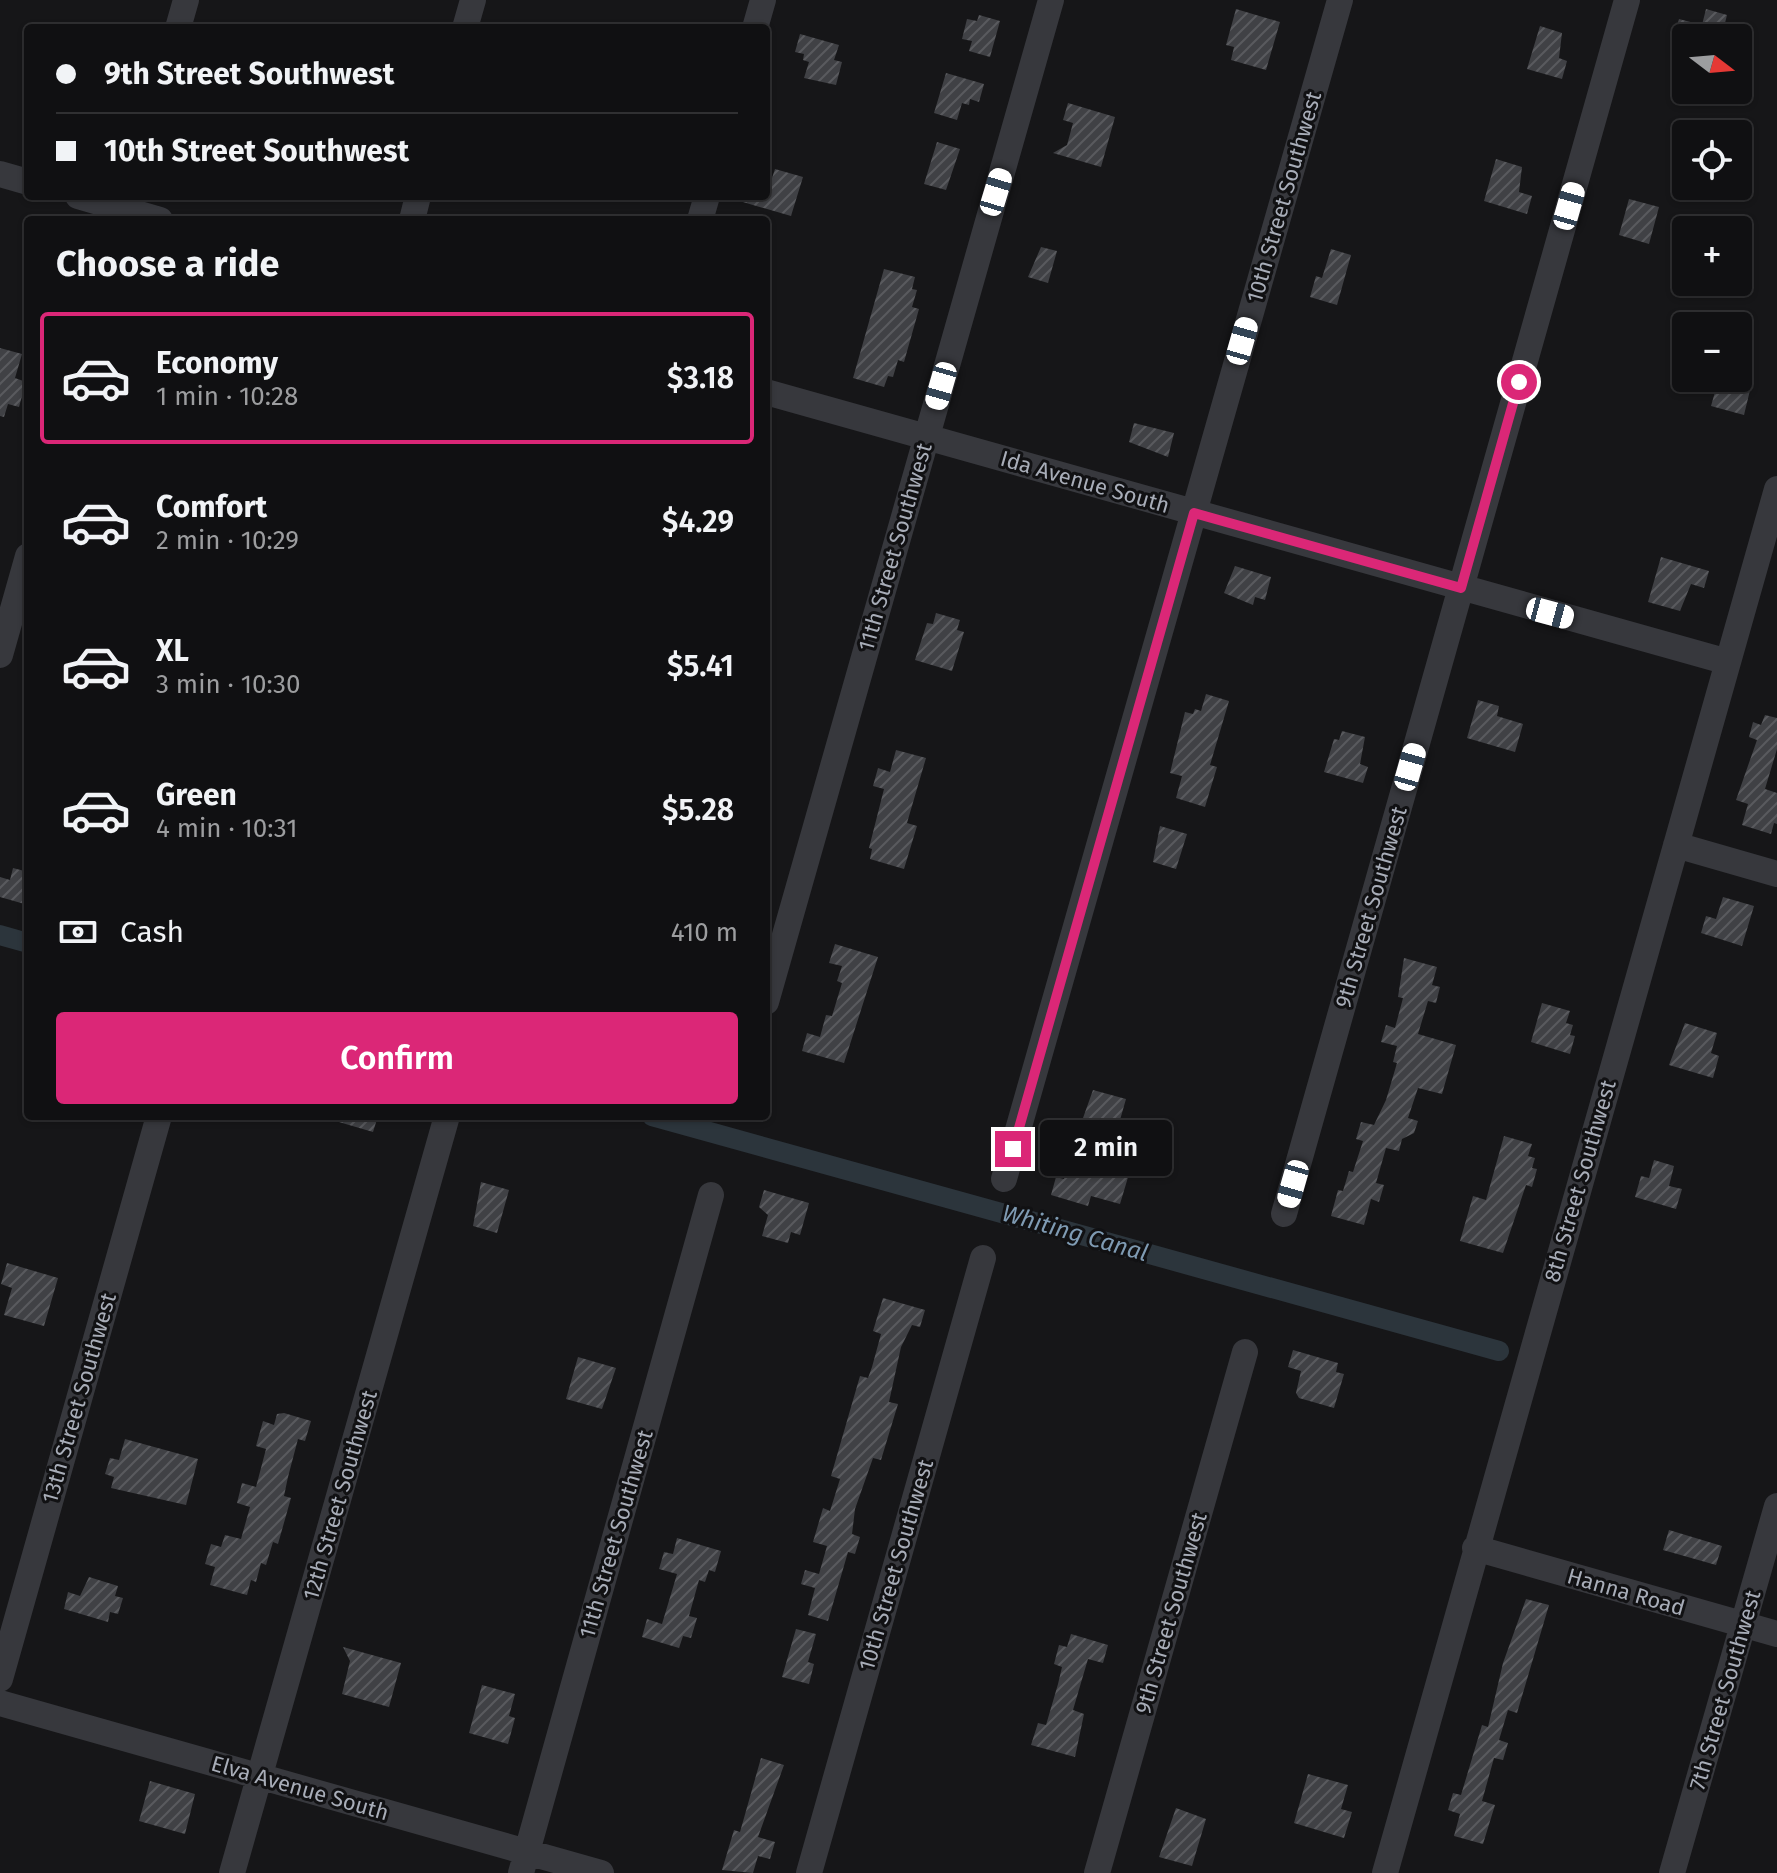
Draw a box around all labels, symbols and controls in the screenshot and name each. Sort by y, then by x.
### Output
north arrow [1672,24,1752,104]
map controls [1672,24,1752,392]
text: 9th Street Southwest [104,56,394,92]
street label: 10th Street Southwest [1241,88,1327,306]
button: locate [1672,120,1752,200]
text: 10th Street Southwest [104,133,409,169]
car [978,166,1014,218]
car [1551,180,1587,232]
button: + [1672,216,1752,296]
text: Choose a ride [56,242,279,286]
button: − [1672,312,1752,392]
car [1224,315,1260,367]
icon: car [60,342,132,414]
text: Economy [156,345,278,381]
text: $3.18 [667,360,734,396]
car [923,360,959,412]
route start [1501,364,1537,400]
text: 1 min · 10:28 [156,381,298,412]
street label: 11th Street Southwest [852,440,938,654]
street label: Ida Avenue South [997,445,1173,519]
icon: car [60,486,132,558]
text: Comfort [156,489,267,525]
text: $4.29 [662,504,734,540]
text: 2 min · 10:29 [156,525,299,556]
car [1524,595,1576,631]
icon: car [60,630,132,702]
text: XL [156,633,189,669]
text: $5.41 [667,648,734,684]
text: 3 min · 10:30 [156,669,300,700]
car [1392,741,1428,793]
icon: car [60,774,132,846]
text: Green [156,777,237,813]
text: $5.28 [662,792,734,828]
street label: 9th Street Southwest [1329,803,1413,1011]
text: 4 min · 10:31 [156,813,297,844]
icon: cash [56,910,100,954]
text: Cash [120,914,184,950]
text: 410 m [671,917,738,948]
button: Confirm [56,1012,738,1104]
street label: 8th Street Southwest [1538,1077,1622,1285]
callout: 2 min [1041,1121,1173,1177]
route end [995,1131,1031,1167]
text: 2 min [1074,1132,1138,1163]
car [1275,1158,1311,1210]
water label: Whiting Canal [999,1199,1151,1267]
street label: 13th Street Southwest [36,1290,122,1506]
street label: 12th Street Southwest [297,1387,383,1603]
street label: 11th Street Southwest [573,1427,659,1641]
street label: 10th Street Southwest [853,1456,939,1674]
street label: 9th Street Southwest [1129,1509,1213,1717]
street label: Hanna Road [1564,1562,1688,1622]
street label: 7th Street Southwest [1684,1587,1766,1793]
street label: Elva Avenue South [208,1750,392,1826]

